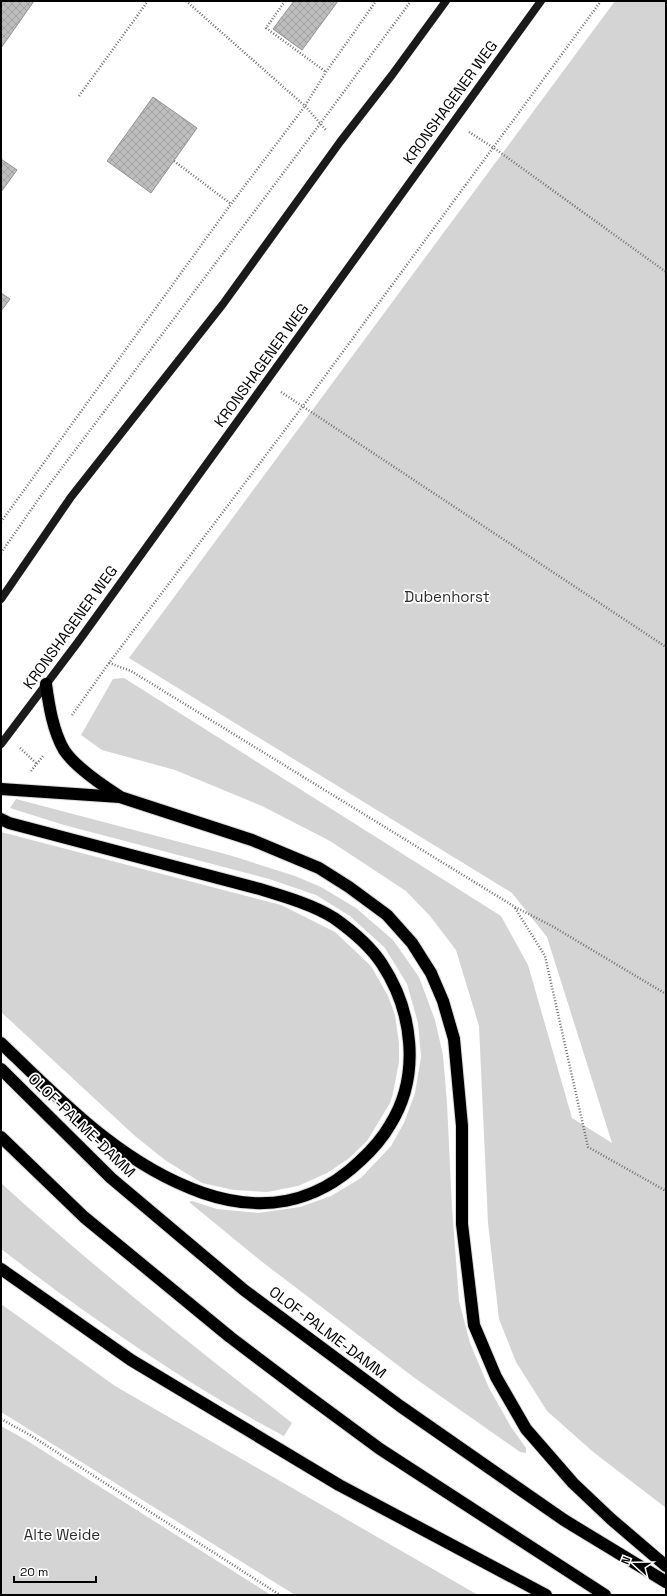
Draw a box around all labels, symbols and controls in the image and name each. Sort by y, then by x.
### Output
street label: KRONSHAGENER WEG [399,36,501,168]
street label: KRONSHAGENER WEG [210,299,312,431]
street label: KRONSHAGENER WEG [19,561,121,693]
park label: Dubenhorst [404,587,490,606]
street label: OLOF-PALME-DAMM [24,1069,140,1181]
street label: OLOF-PALME-DAMM [266,1282,390,1382]
park label: Alte Weide [24,1525,100,1544]
north arrow [615,1544,655,1584]
text: N [618,1554,634,1566]
scale bar [14,1558,96,1584]
text: 20 m [20,1564,48,1580]

